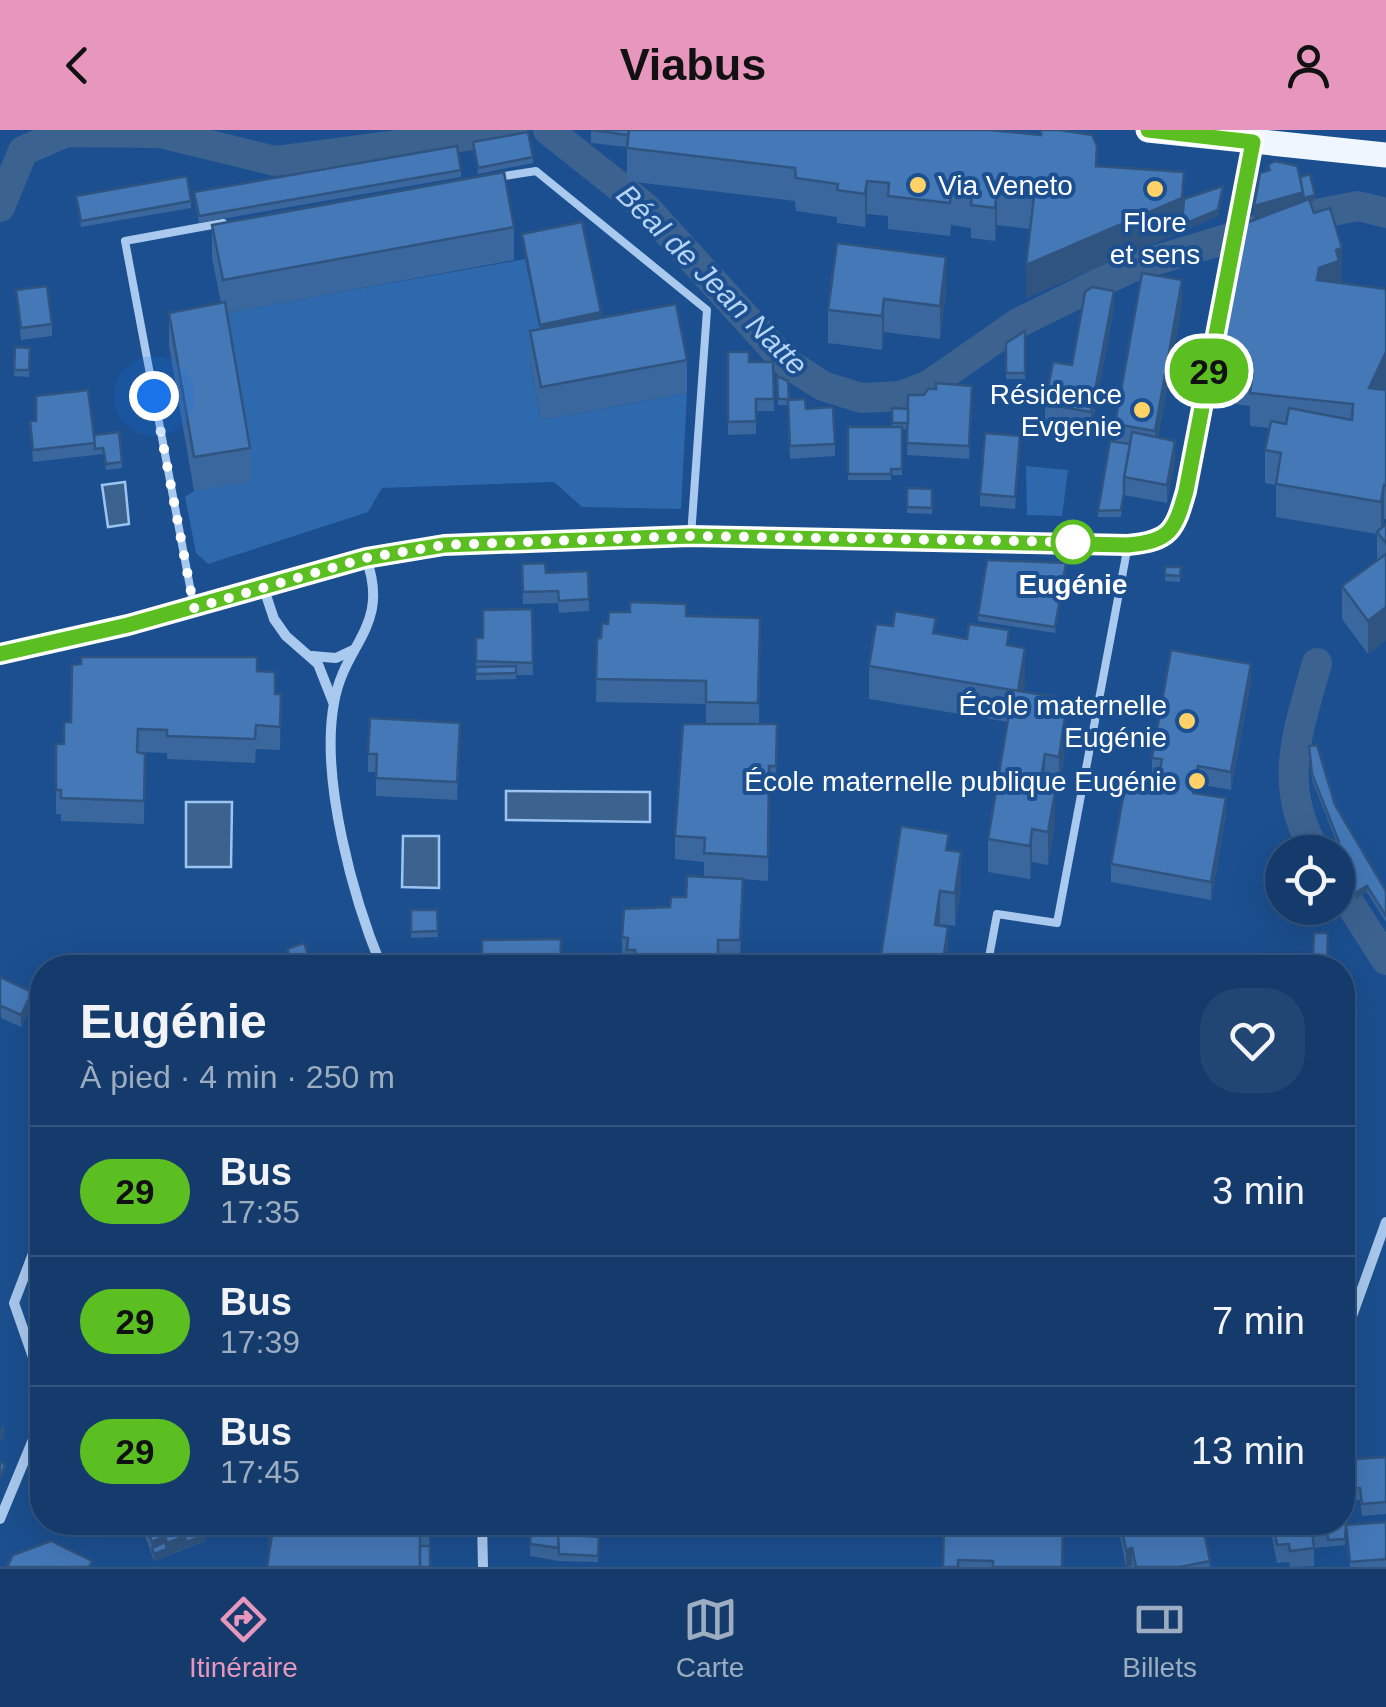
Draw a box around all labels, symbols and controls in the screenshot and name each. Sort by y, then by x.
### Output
icon: back [50,38,105,93]
icon: person [1281,38,1336,93]
text: Viabus [620,39,766,90]
place label: Via Veneto [938,170,1073,201]
marker: Via Veneto [907,174,929,196]
water label: Béal de Jean Natte [610,178,814,382]
marker: Flore et sens [1144,178,1166,200]
place label: Flore et sens [1110,207,1200,270]
line badge: 29 [1164,338,1254,404]
text: 29 [1190,352,1228,391]
your location [129,371,179,421]
place label: Résidence Evgenie [990,379,1122,442]
marker: Résidence Evgenie [1131,399,1153,421]
marker: Eugénie [1052,521,1094,563]
place label: Eugénie [1019,569,1127,600]
place label: École maternelle Eugénie [958,690,1167,753]
marker: École maternelle Eugénie [1176,710,1198,732]
place label: École maternelle publique Eugénie [744,766,1177,797]
marker: École maternelle publique Eugénie [1186,770,1208,792]
map controls [1265,835,1355,925]
button: locate [1265,835,1355,925]
button: heart [1200,988,1305,1093]
text: Eugénie [80,995,267,1048]
text: À pied · 4 min · 250 m [80,1059,395,1095]
text: Bus [220,1151,292,1193]
text: 3 min [1212,1170,1305,1212]
text: 29 [116,1172,154,1211]
text: 17:35 [220,1194,300,1230]
text: Bus [220,1281,292,1323]
text: 7 min [1212,1300,1305,1342]
text: 29 [116,1302,154,1341]
text: 17:39 [220,1324,300,1360]
text: Bus [220,1411,292,1453]
text: 13 min [1191,1430,1305,1472]
text: 29 [116,1432,154,1471]
text: 17:45 [220,1454,300,1490]
tab: Itinéraire [189,1592,298,1684]
tab: Carte [676,1592,744,1684]
tab: Billets [1122,1592,1197,1684]

